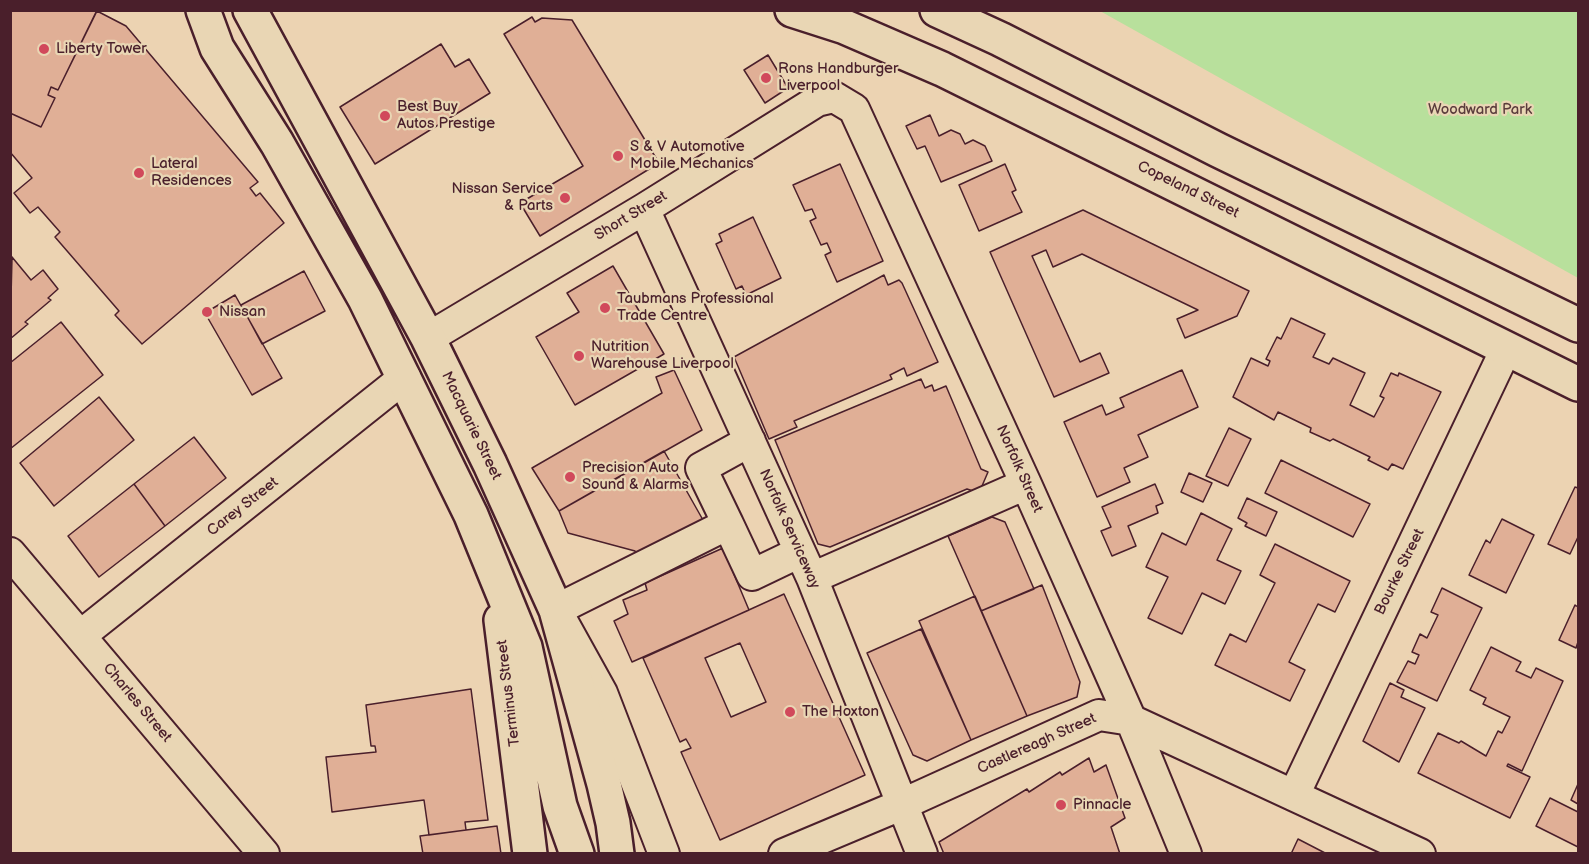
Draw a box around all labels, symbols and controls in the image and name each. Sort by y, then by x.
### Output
place label: Liberty Tower [56,40,147,58]
marker: Liberty Tower [37,42,51,56]
place label: Rons Handburger Liverpool [778,60,898,95]
marker: Rons Handburger Liverpool [759,71,773,85]
place label: Best Buy Autos Prestige [397,98,495,133]
park label: Woodward Park [1428,101,1532,119]
marker: Best Buy Autos Prestige [378,109,392,123]
place label: S & V Automotive Mobile Mechanics [630,138,754,173]
marker: S & V Automotive Mobile Mechanics [611,149,625,163]
place label: Lateral Residences [151,155,232,190]
street label: Copeland Street [1134,158,1242,222]
marker: Lateral Residences [132,166,146,180]
place label: Nissan Service & Parts [451,180,553,215]
street label: Short Street [592,187,670,245]
marker: Nissan Service & Parts [558,191,572,205]
place label: Taubmans Professional Trade Centre [617,290,774,325]
marker: Taubmans Professional Trade Centre [598,301,612,315]
place label: Nissan [219,303,266,321]
marker: Nissan [200,305,214,319]
place label: Nutrition Warehouse Liverpool [591,338,734,373]
marker: Nutrition Warehouse Liverpool [572,349,586,363]
street label: Macquarie Street [437,369,505,483]
street label: Norfolk Street [992,423,1046,515]
place label: Precision Auto Sound & Alarms [582,459,689,494]
street label: Norfolk Serviceway [755,467,823,591]
marker: Precision Auto Sound & Alarms [563,470,577,484]
street label: Carey Street [204,474,282,540]
street label: Bourke Street [1371,526,1429,618]
street label: Terminus Street [494,639,524,747]
street label: Charles Street [99,660,175,746]
place label: The Hoxton [802,703,879,721]
marker: The Hoxton [783,705,797,719]
street label: Castlereagh Street [975,710,1099,778]
place label: Pinnacle [1073,796,1131,814]
marker: Pinnacle [1054,798,1068,812]

